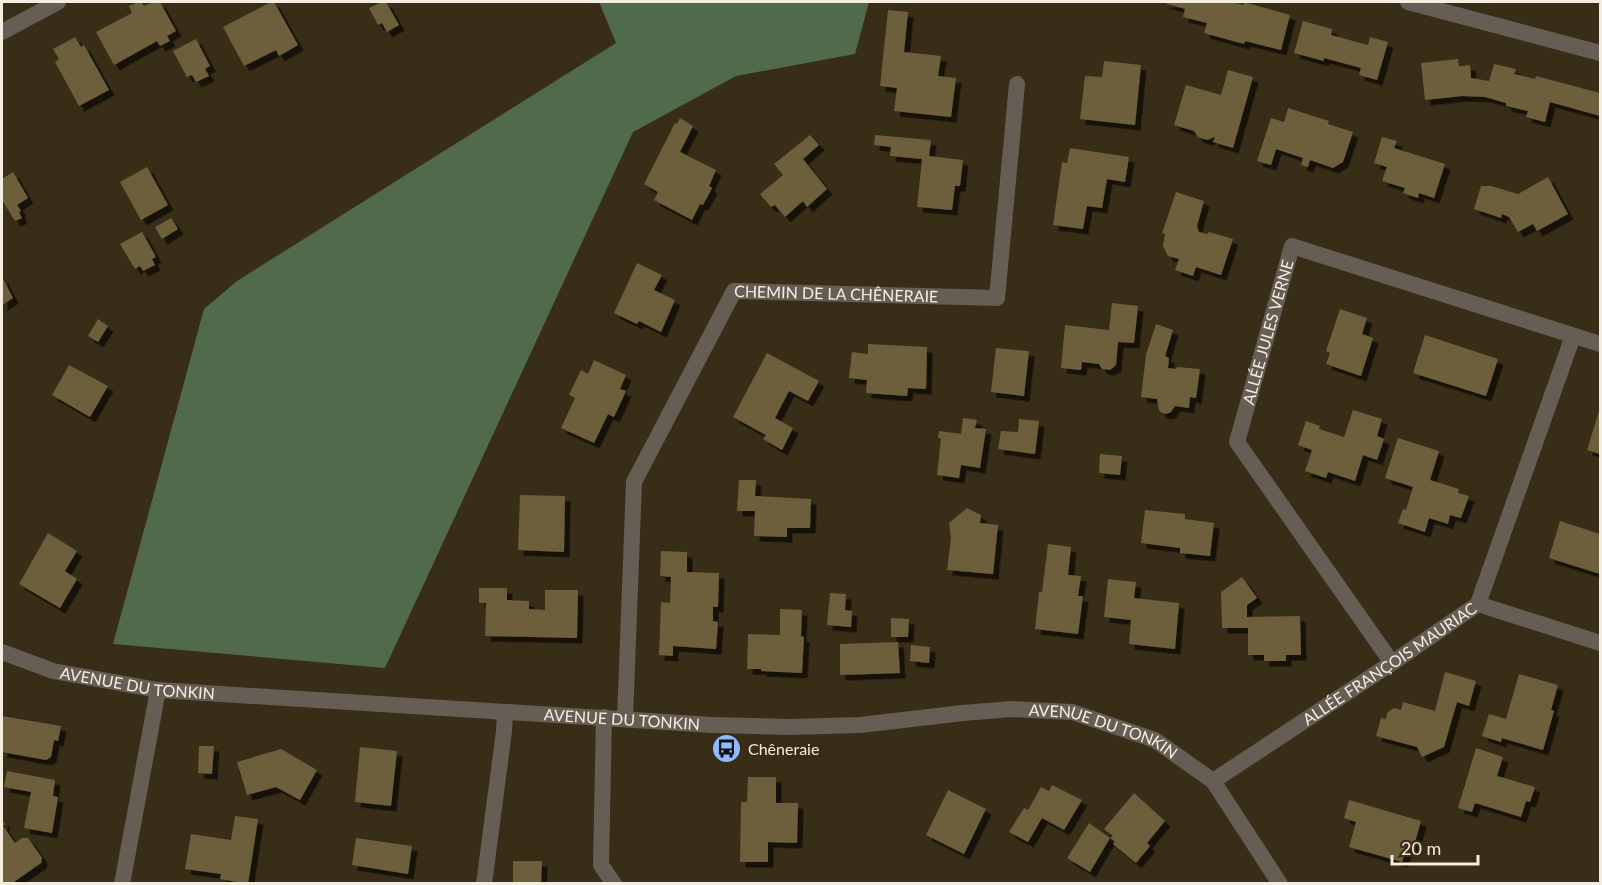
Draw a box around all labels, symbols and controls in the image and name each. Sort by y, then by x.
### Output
street label: ALLÉE JULES VERNE [1238,258,1297,406]
street label: CHEMIN DE LA CHÊNERAIE [734,281,939,305]
street label: ALLÉE FRANÇOIS MAURIAC [1299,598,1480,728]
street label: AVENUE DU TONKIN [59,662,216,703]
street label: AVENUE DU TONKIN [1028,700,1181,762]
street label: AVENUE DU TONKIN [543,704,701,733]
bus stop icon: Chêneraie [711,733,743,765]
place label: Chêneraie [748,739,819,758]
scale bar [1392,828,1478,866]
text: 20 m [1401,837,1441,859]

